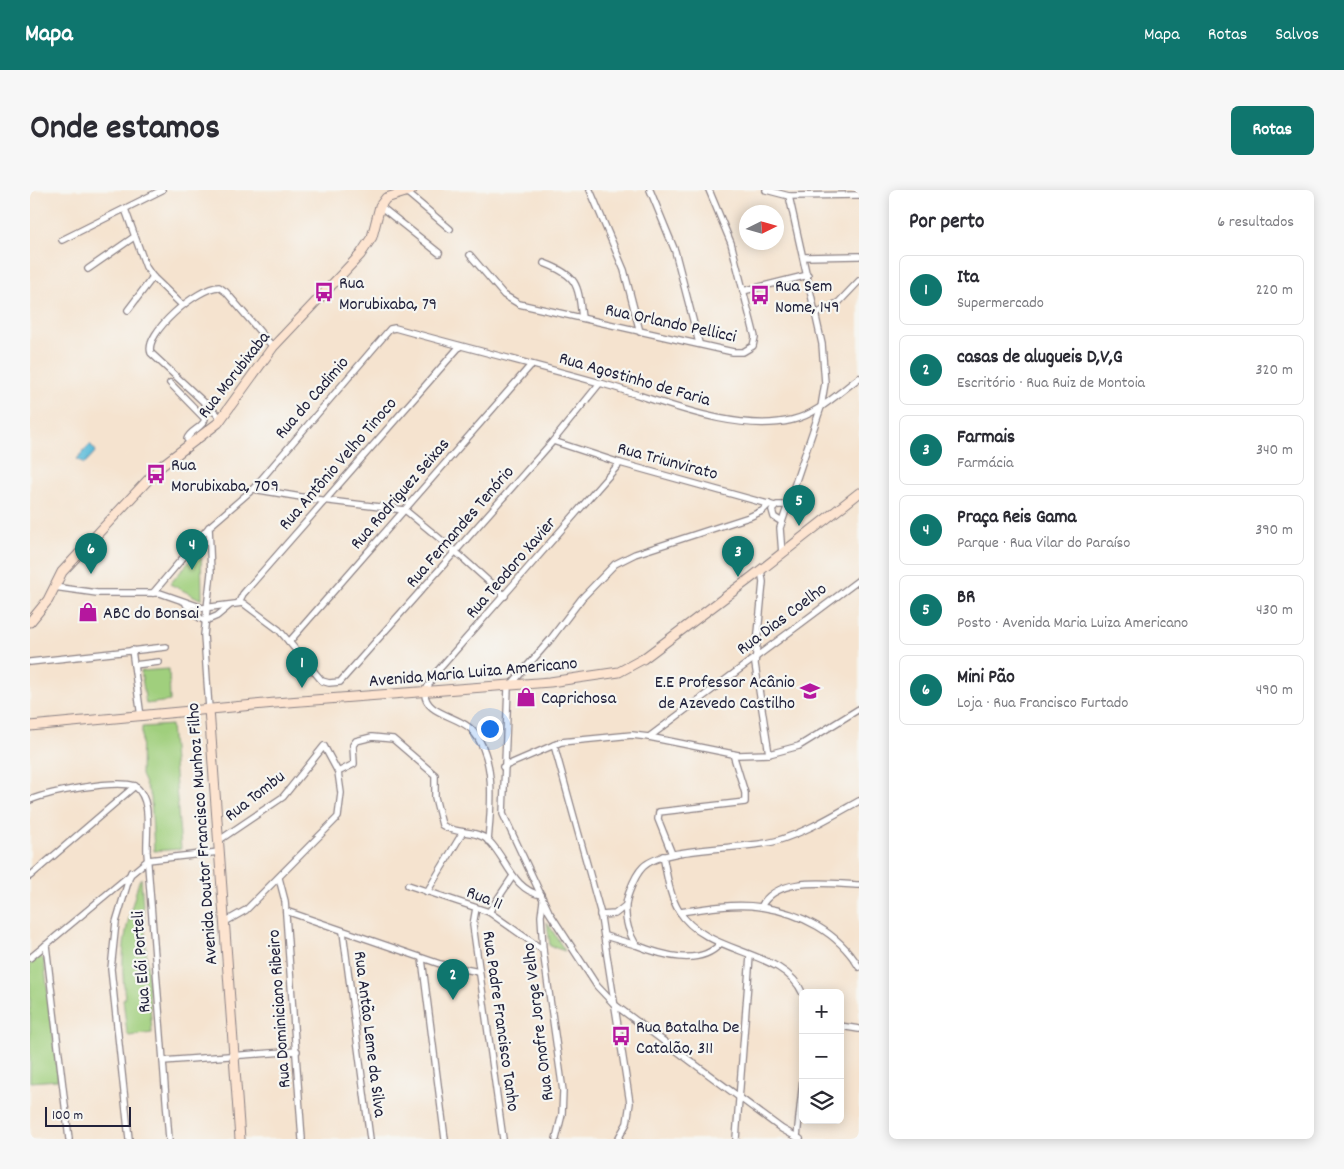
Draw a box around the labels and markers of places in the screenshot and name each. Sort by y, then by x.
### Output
place label: Rua Morubixaba, 79 [339,272,437,318]
place label: Rua Sem Nome, 149 [775,275,839,321]
bus stop icon: Rua Morubixaba, 79 [313,281,335,303]
bus stop icon: Rua Sem Nome, 149 [749,284,771,306]
place label: Rua Morubixaba, 709 [171,454,279,500]
bus stop icon: Rua Morubixaba, 709 [145,463,167,485]
pin: 5 [783,485,815,526]
pin: 4 [176,529,208,570]
pin: 6 [75,533,107,574]
pin: 3 [722,536,754,577]
shop icon: ABC do Bonsai [77,601,99,623]
place label: ABC do Bonsai [103,602,199,627]
pin: 1 [286,647,318,688]
place label: E.E Professor Acânio de Azevedo Castilho [655,671,795,717]
school or university icon: E.E Professor Acânio de Azevedo Castilho [799,680,821,702]
shop icon: Caprichosa [515,686,537,708]
place label: Caprichosa [541,687,617,712]
pin: 2 [437,959,469,1000]
place label: Rua Batalha De Catalão, 311 [636,1016,740,1062]
bus stop icon: Rua Batalha De Catalão, 311 [610,1025,632,1047]

